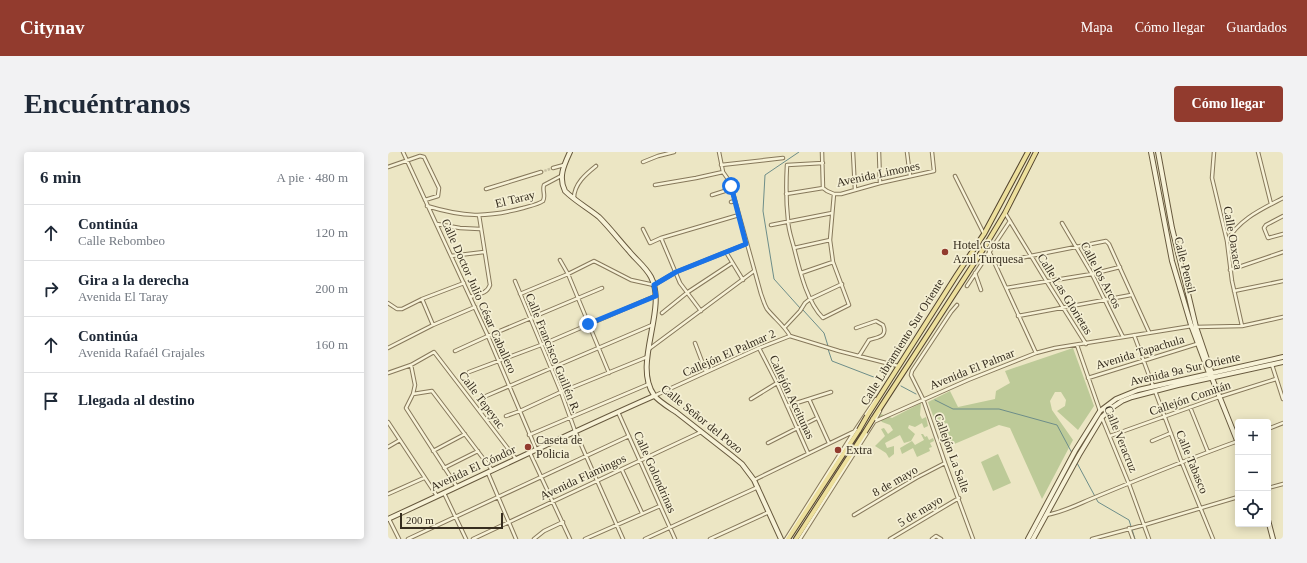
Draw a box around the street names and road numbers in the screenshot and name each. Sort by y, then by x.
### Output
street label: Avenida Limones [835,158,921,190]
street label: El Taray [494,187,536,211]
street label: Calle Oaxaca [1221,205,1246,272]
street label: Calle Doctor Julio César Caballero [438,216,520,376]
street label: Calle Pensil [1171,235,1199,295]
street label: Calle los Arcos [1078,239,1125,311]
street label: Calle Las Glorietas [1035,251,1096,337]
street label: Calle Libramiento Sur Oriente [857,276,947,408]
street label: Calle Francisco Guillén R. [523,291,583,415]
street label: Callejón El Palmar 2 [680,326,778,380]
street label: Avenida Tapachula [1094,332,1187,372]
street label: Avenida El Palmar [927,346,1017,392]
street label: Avenida 9a Sur Oriente [1128,349,1242,389]
street label: Callejón Aceitunas [766,353,818,441]
street label: Calle Tepeyac [456,369,508,431]
street label: Callejón Comitán [1148,378,1232,418]
street label: Calle Señor del Pozo [658,382,746,456]
street label: Calle Veracruz [1101,404,1141,474]
street label: Callejón La Salle [931,411,973,495]
street label: Calle Tabasco [1173,428,1211,496]
street label: Calle Golondrinas [631,429,679,515]
street label: Avenida El Cóndor [428,442,518,494]
street label: Avenida Flamingos [538,451,629,503]
street label: 8 de mayo [870,462,920,500]
street label: 5 de mayo [895,492,945,530]

